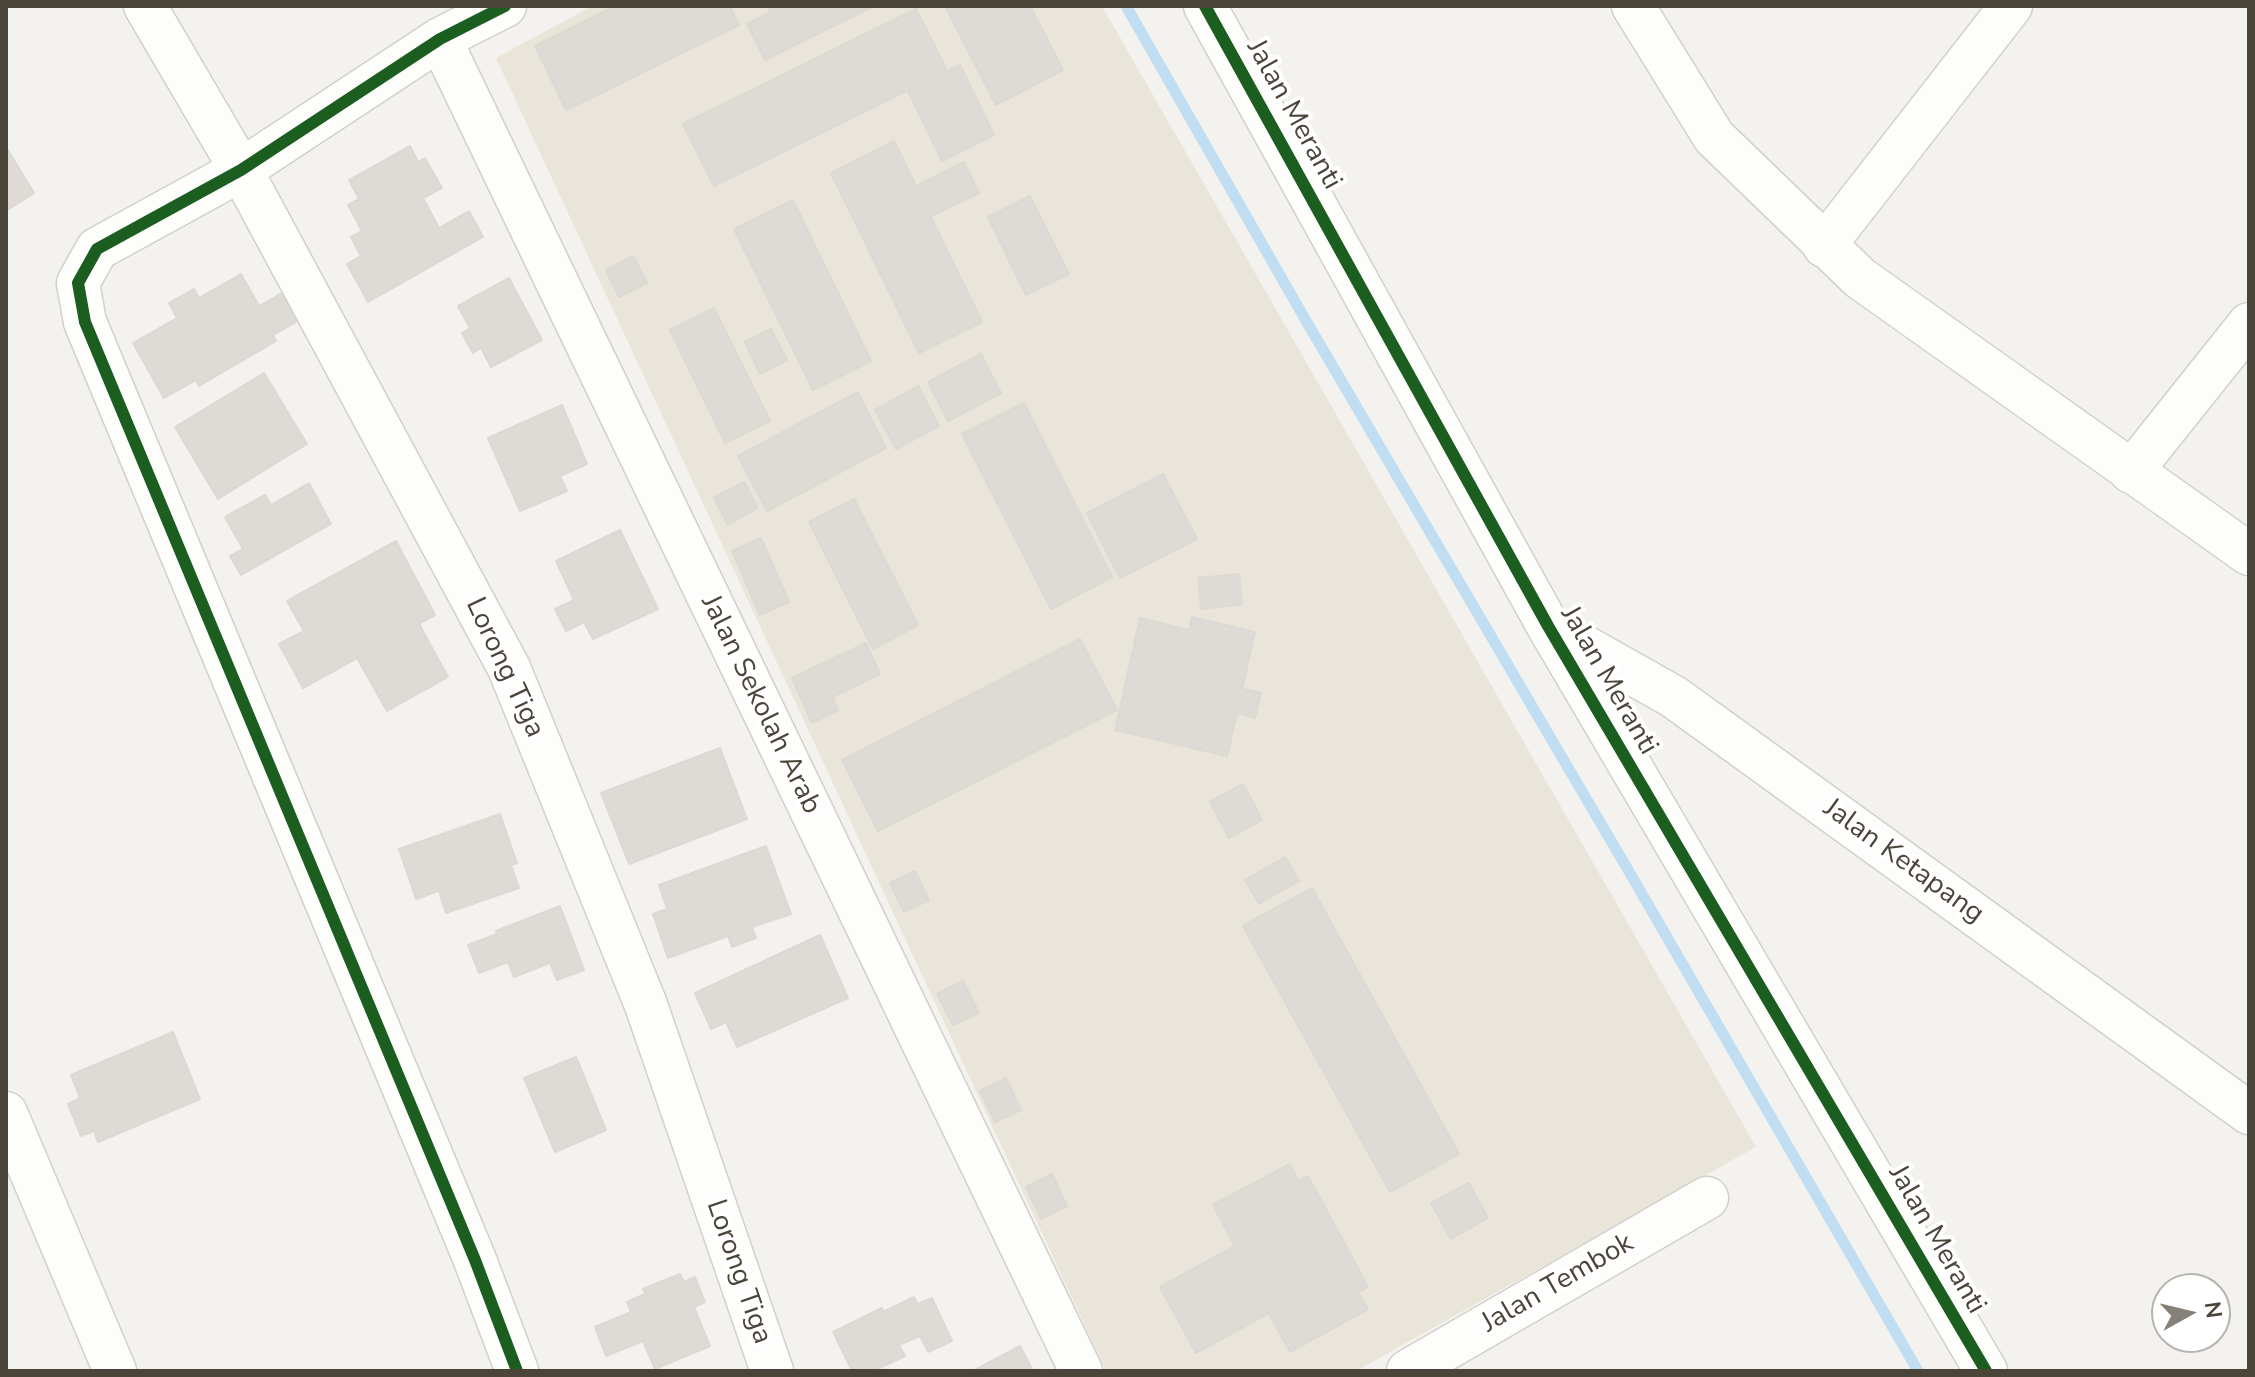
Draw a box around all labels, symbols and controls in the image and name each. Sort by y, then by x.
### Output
street label: Jalan Meranti [1238,34,1348,196]
street label: Jalan Sekolah Arab [692,590,828,820]
street label: Lorong Tiga [457,593,551,743]
street label: Jalan Meranti [1552,601,1664,761]
street label: Jalan Ketapang [1816,792,1990,932]
street label: Jalan Meranti [1880,1160,1992,1320]
street label: Lorong Tiga [698,1196,778,1348]
street label: Jalan Tembok [1476,1227,1640,1341]
north arrow [2151,1273,2231,1353]
text: N [2197,1300,2229,1320]

